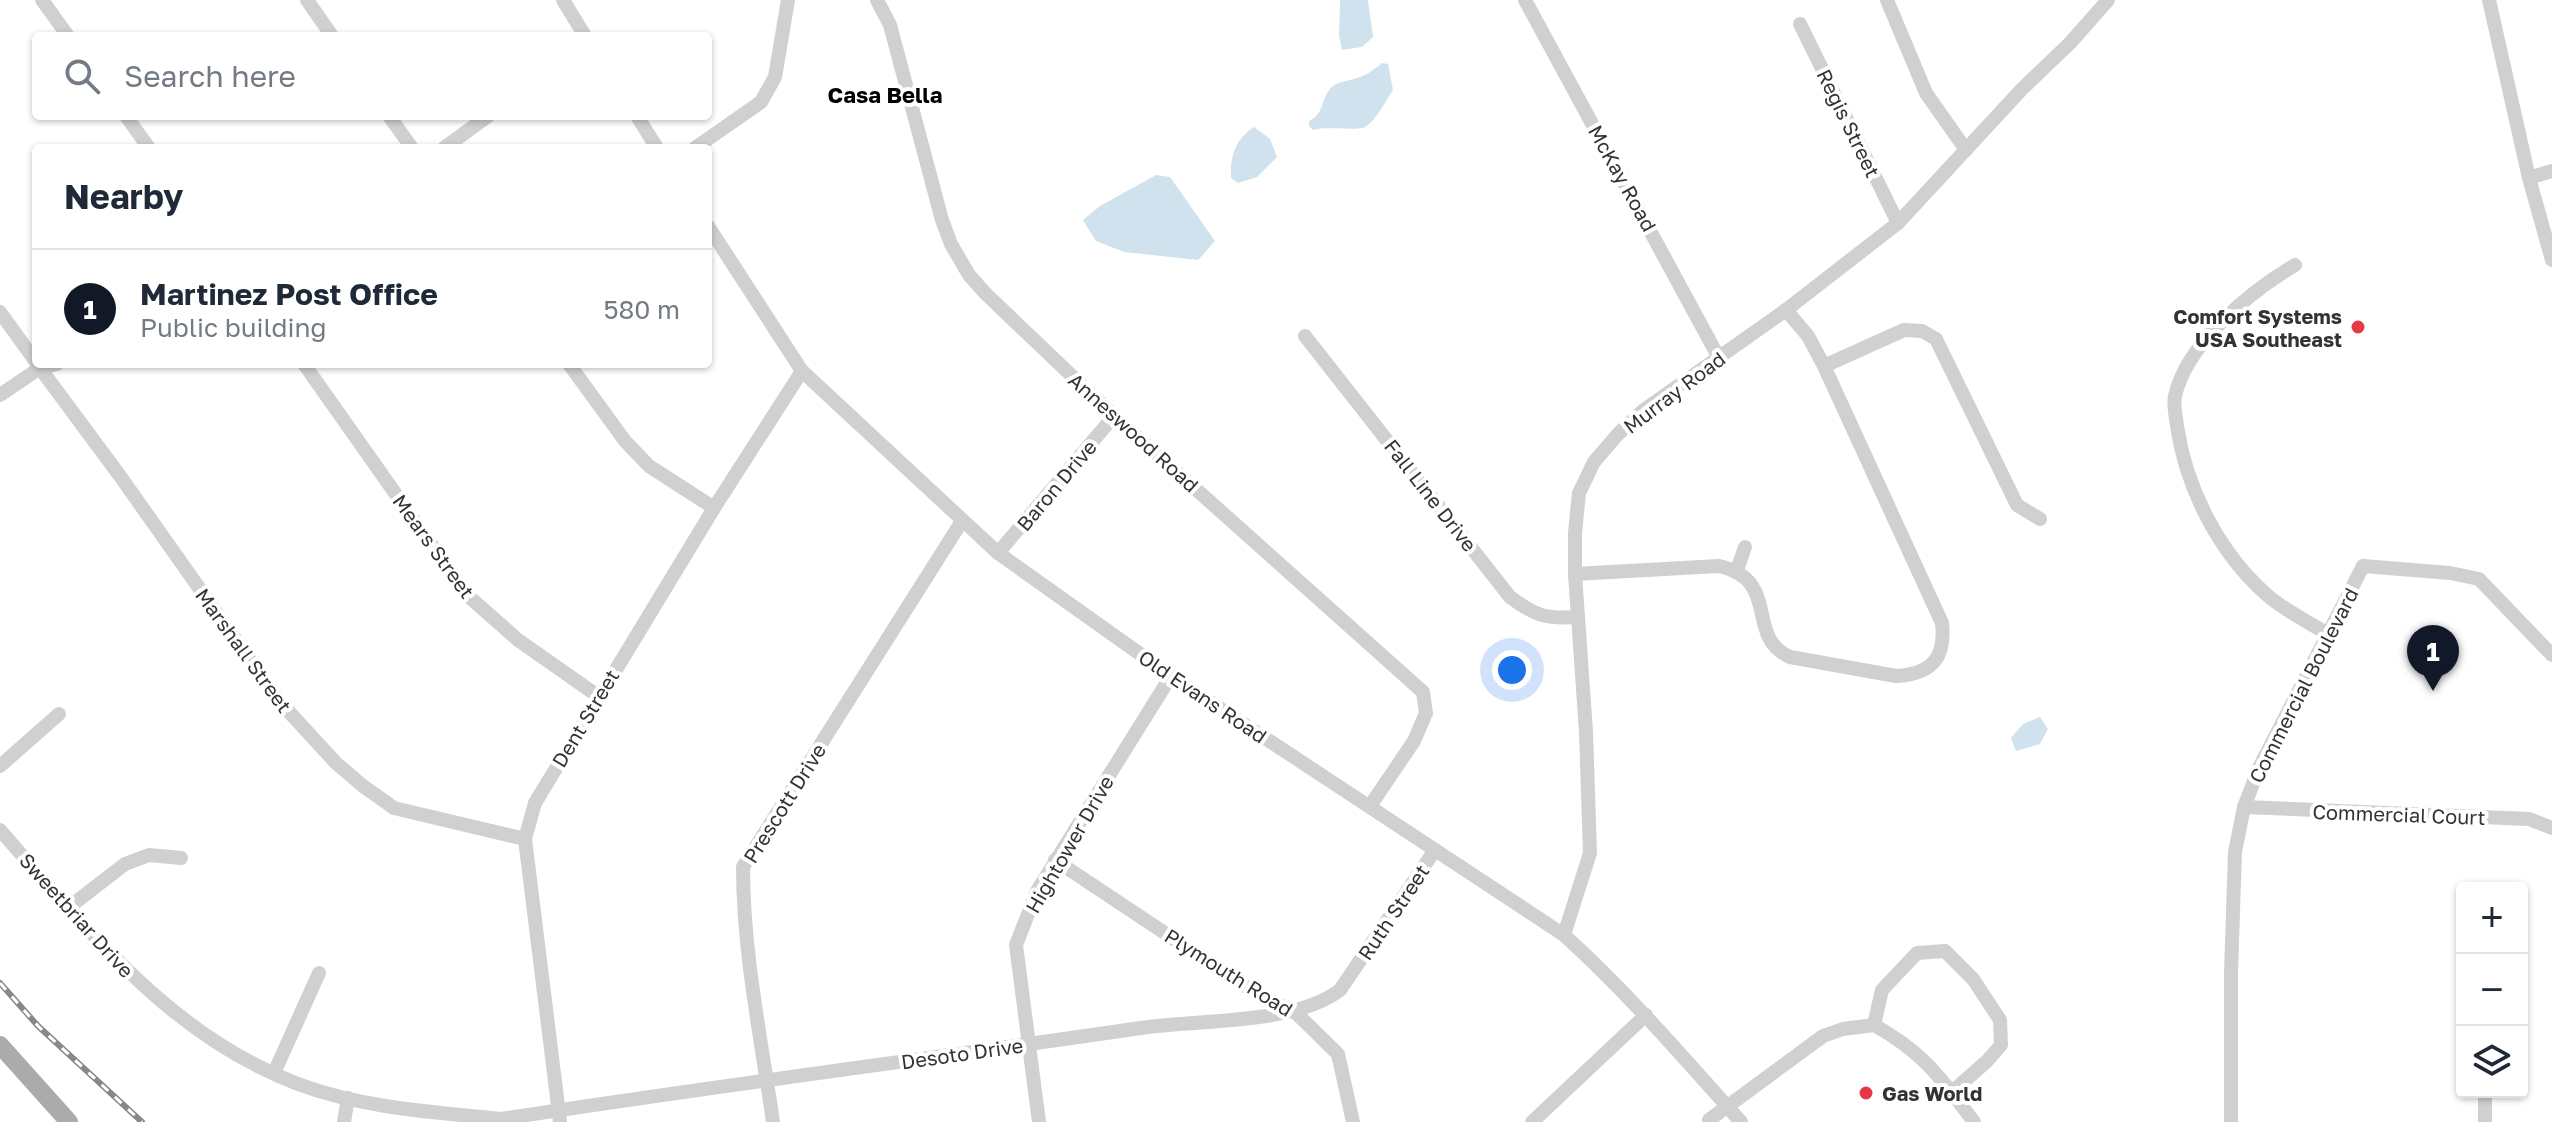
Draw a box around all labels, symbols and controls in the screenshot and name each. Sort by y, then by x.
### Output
search box [32,32,712,120]
icon: search [60,54,104,98]
text: Search here [124,58,296,94]
street label: Regis Street [1812,65,1886,181]
district label: Casa Bella [828,81,942,108]
street label: McKay Road [1584,121,1662,235]
text: Nearby [64,176,184,216]
text: Martinez Post Office [140,276,438,312]
text: 1 [83,294,97,325]
text: 580 m [603,294,680,325]
place label: Comfort Systems USA Southeast [2173,304,2342,351]
text: Public building [140,312,326,343]
marker: Comfort Systems USA Southeast [2349,318,2367,336]
street label: Murray Road [1619,346,1729,438]
street label: Anneswood Road [1064,367,1204,497]
street label: Fall Line Drive [1380,434,1482,556]
street label: Baron Drive [1011,435,1101,535]
street label: Mears Street [388,489,480,603]
street label: Marshall Street [191,583,297,717]
street label: Commercial Boulevard [2243,583,2363,787]
pin: 1 [2407,625,2459,691]
street label: Old Evans Road [1134,644,1272,748]
your location [1492,650,1532,690]
street label: Dent Street [546,665,624,771]
street label: Prescott Drive [738,739,830,867]
street label: Hightower Drive [1020,771,1118,917]
street label: Commercial Court [2312,799,2486,829]
street label: Sweetbriar Drive [15,848,139,982]
street label: Ruth Street [1352,860,1434,964]
map controls [2456,882,2528,1098]
button: + [2456,882,2528,954]
street label: Plymouth Road [1161,923,1297,1021]
button: − [2456,954,2528,1026]
button: layers [2456,1026,2528,1098]
street label: Desoto Drive [900,1033,1024,1073]
place label: Gas World [1882,1081,1982,1105]
marker: Gas World [1857,1084,1875,1102]

